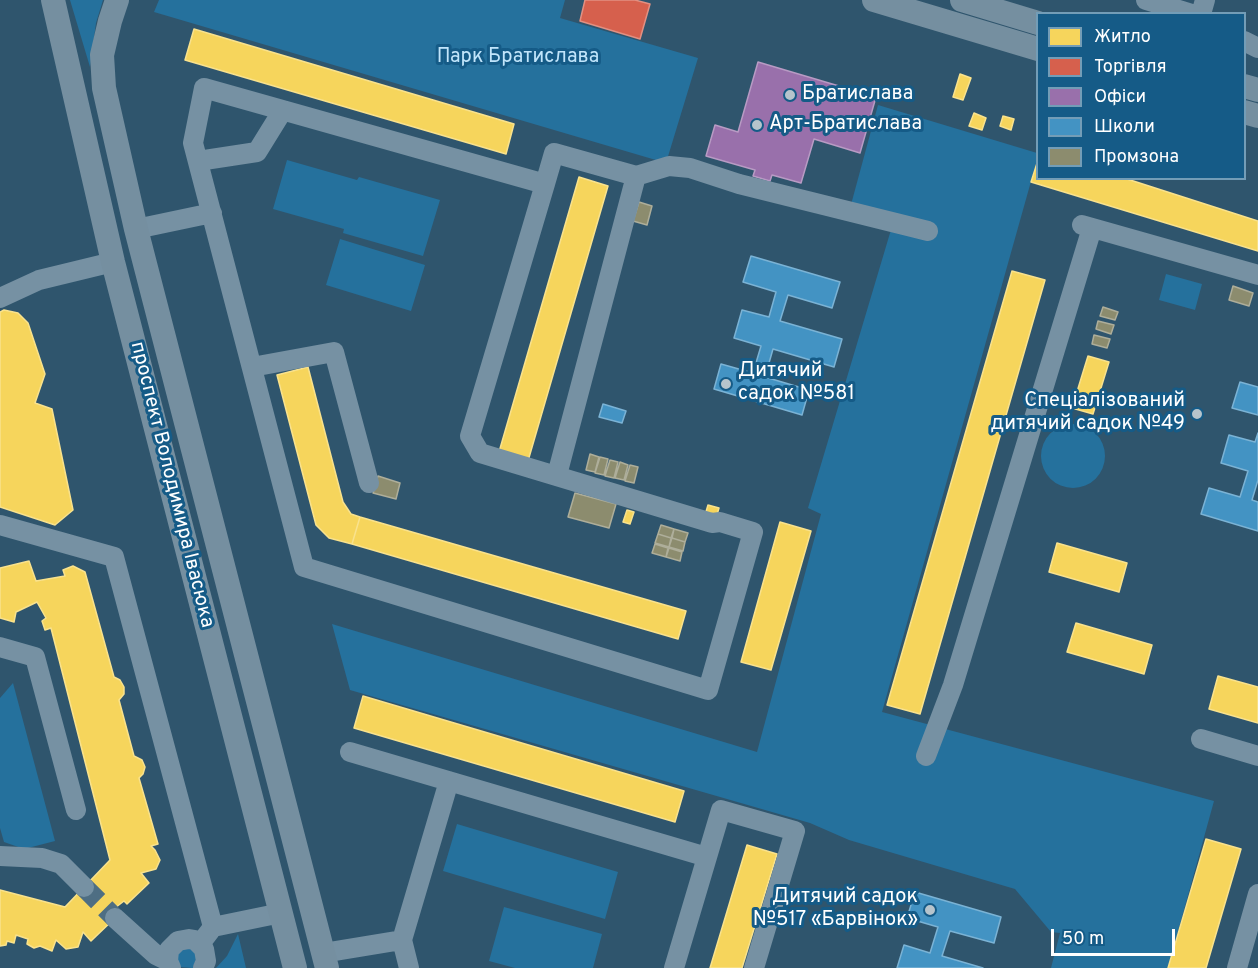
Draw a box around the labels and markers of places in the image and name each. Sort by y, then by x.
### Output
place label: Братислава [802,83,913,107]
marker: Братислава [783,88,797,102]
place label: Арт-Братислава [769,113,922,137]
marker: Арт-Братислава [750,118,764,132]
place label: Дитячий садок №581 [738,360,855,407]
marker: Дитячий садок №581 [719,377,733,391]
place label: Спеціалізований дитячий садок №49 [991,390,1185,437]
marker: Спеціалізований дитячий садок №49 [1190,407,1204,421]
place label: Дитячий садок №517 «Барвінок» [753,886,918,933]
marker: Дитячий садок №517 «Барвінок» [923,903,937,917]

